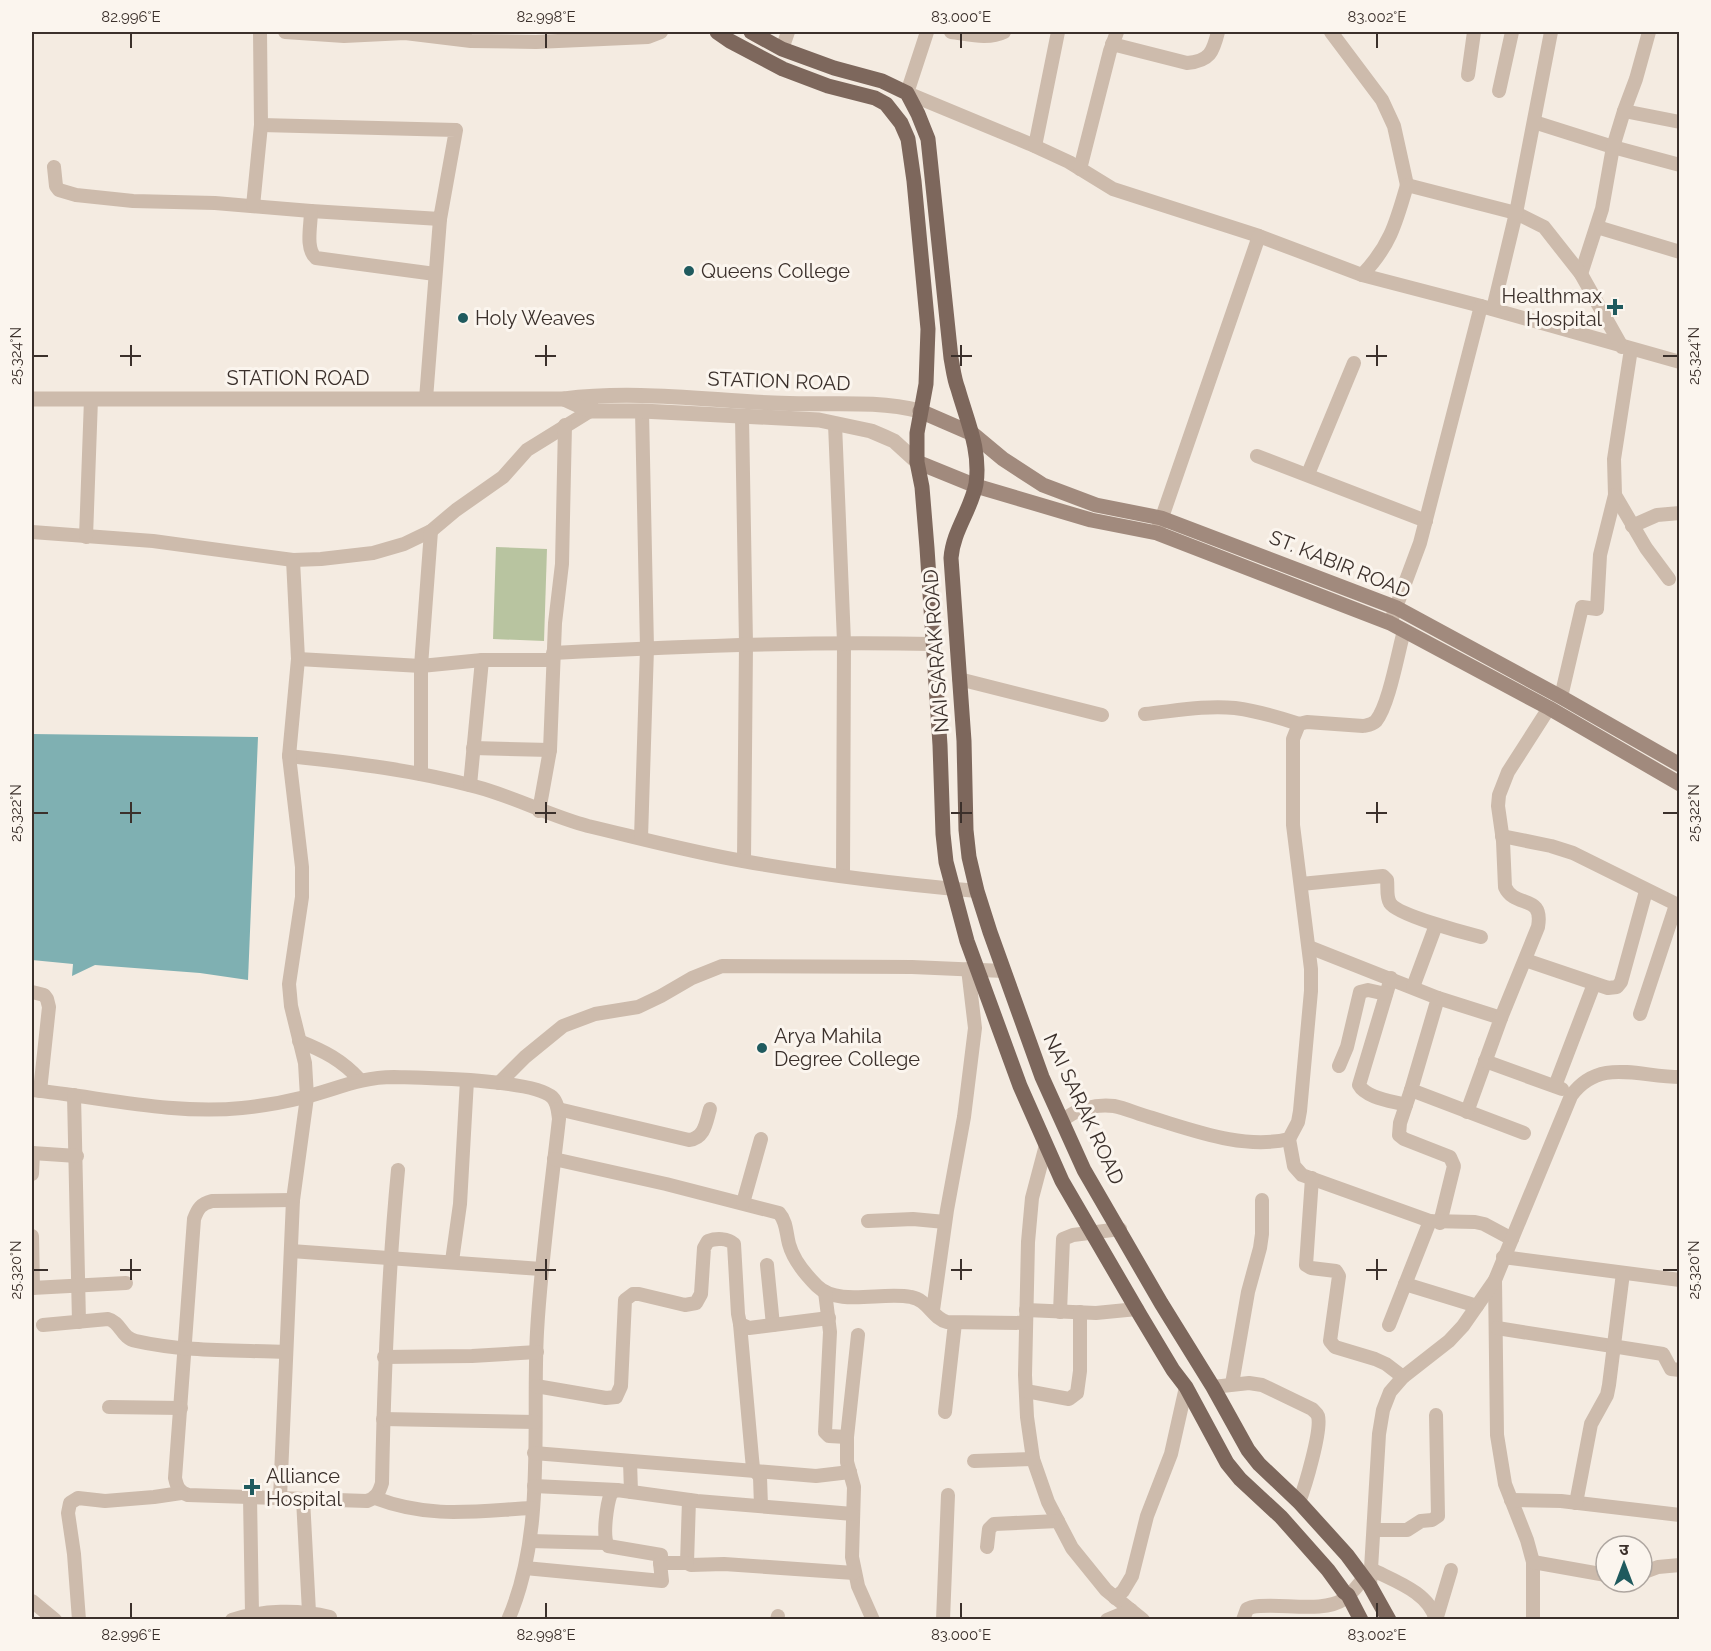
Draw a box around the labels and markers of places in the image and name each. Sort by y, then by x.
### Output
place label: Queens College [701,259,850,283]
marker: Queens College [682,264,696,278]
place label: Healthmax Hospital [1502,284,1603,331]
marker: Healthmax Hospital [1606,298,1624,316]
place label: Holy Weaves [475,306,595,330]
marker: Holy Weaves [456,311,470,325]
place label: Arya Mahila Degree College [774,1024,920,1071]
marker: Arya Mahila Degree College [755,1041,769,1055]
place label: Alliance Hospital [266,1464,342,1511]
marker: Alliance Hospital [243,1478,261,1496]

